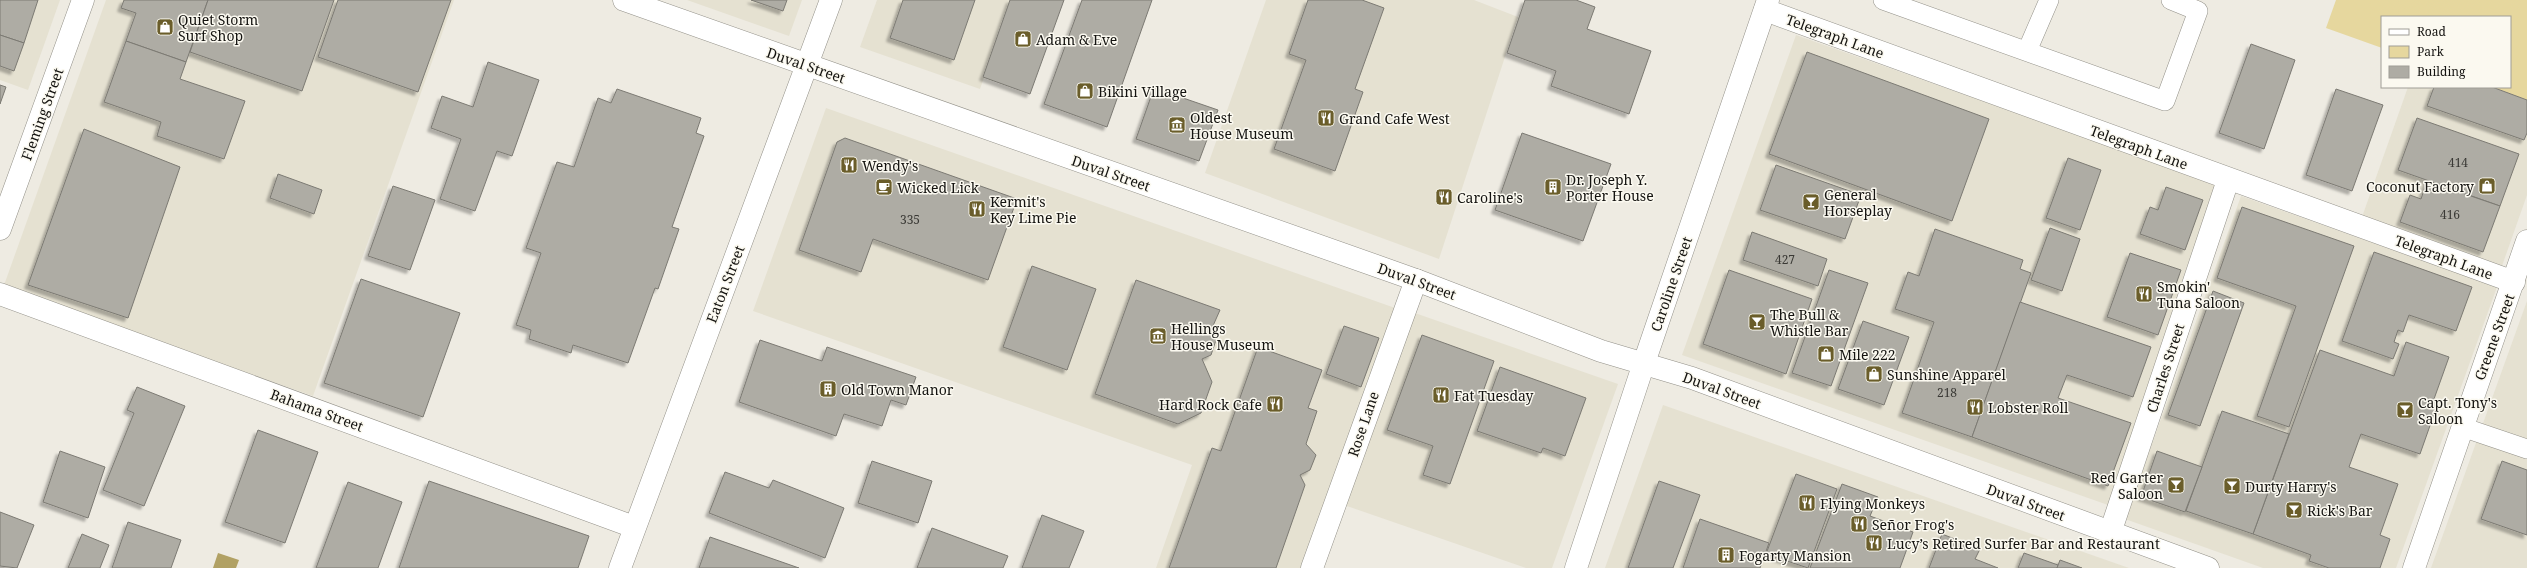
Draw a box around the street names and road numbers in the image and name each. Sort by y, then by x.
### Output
street label: Telegraph Lane [1783,9,1887,63]
street label: Duval Street [764,43,848,87]
street label: Fleming Street [16,65,68,163]
street label: Telegraph Lane [2087,120,2191,174]
street label: Duval Street [1069,151,1153,195]
street label: Telegraph Lane [2392,230,2496,284]
street label: Caroline Street [1646,234,1696,334]
street label: Eaton Street [702,243,748,325]
street label: Duval Street [1375,258,1459,304]
street label: Greene Street [2470,291,2518,383]
street label: Charles Street [2142,321,2188,415]
street label: Duval Street [1680,367,1764,413]
street label: Bahama Street [268,384,366,436]
street label: Rose Lane [1343,389,1383,459]
street label: Duval Street [1984,479,2068,525]

